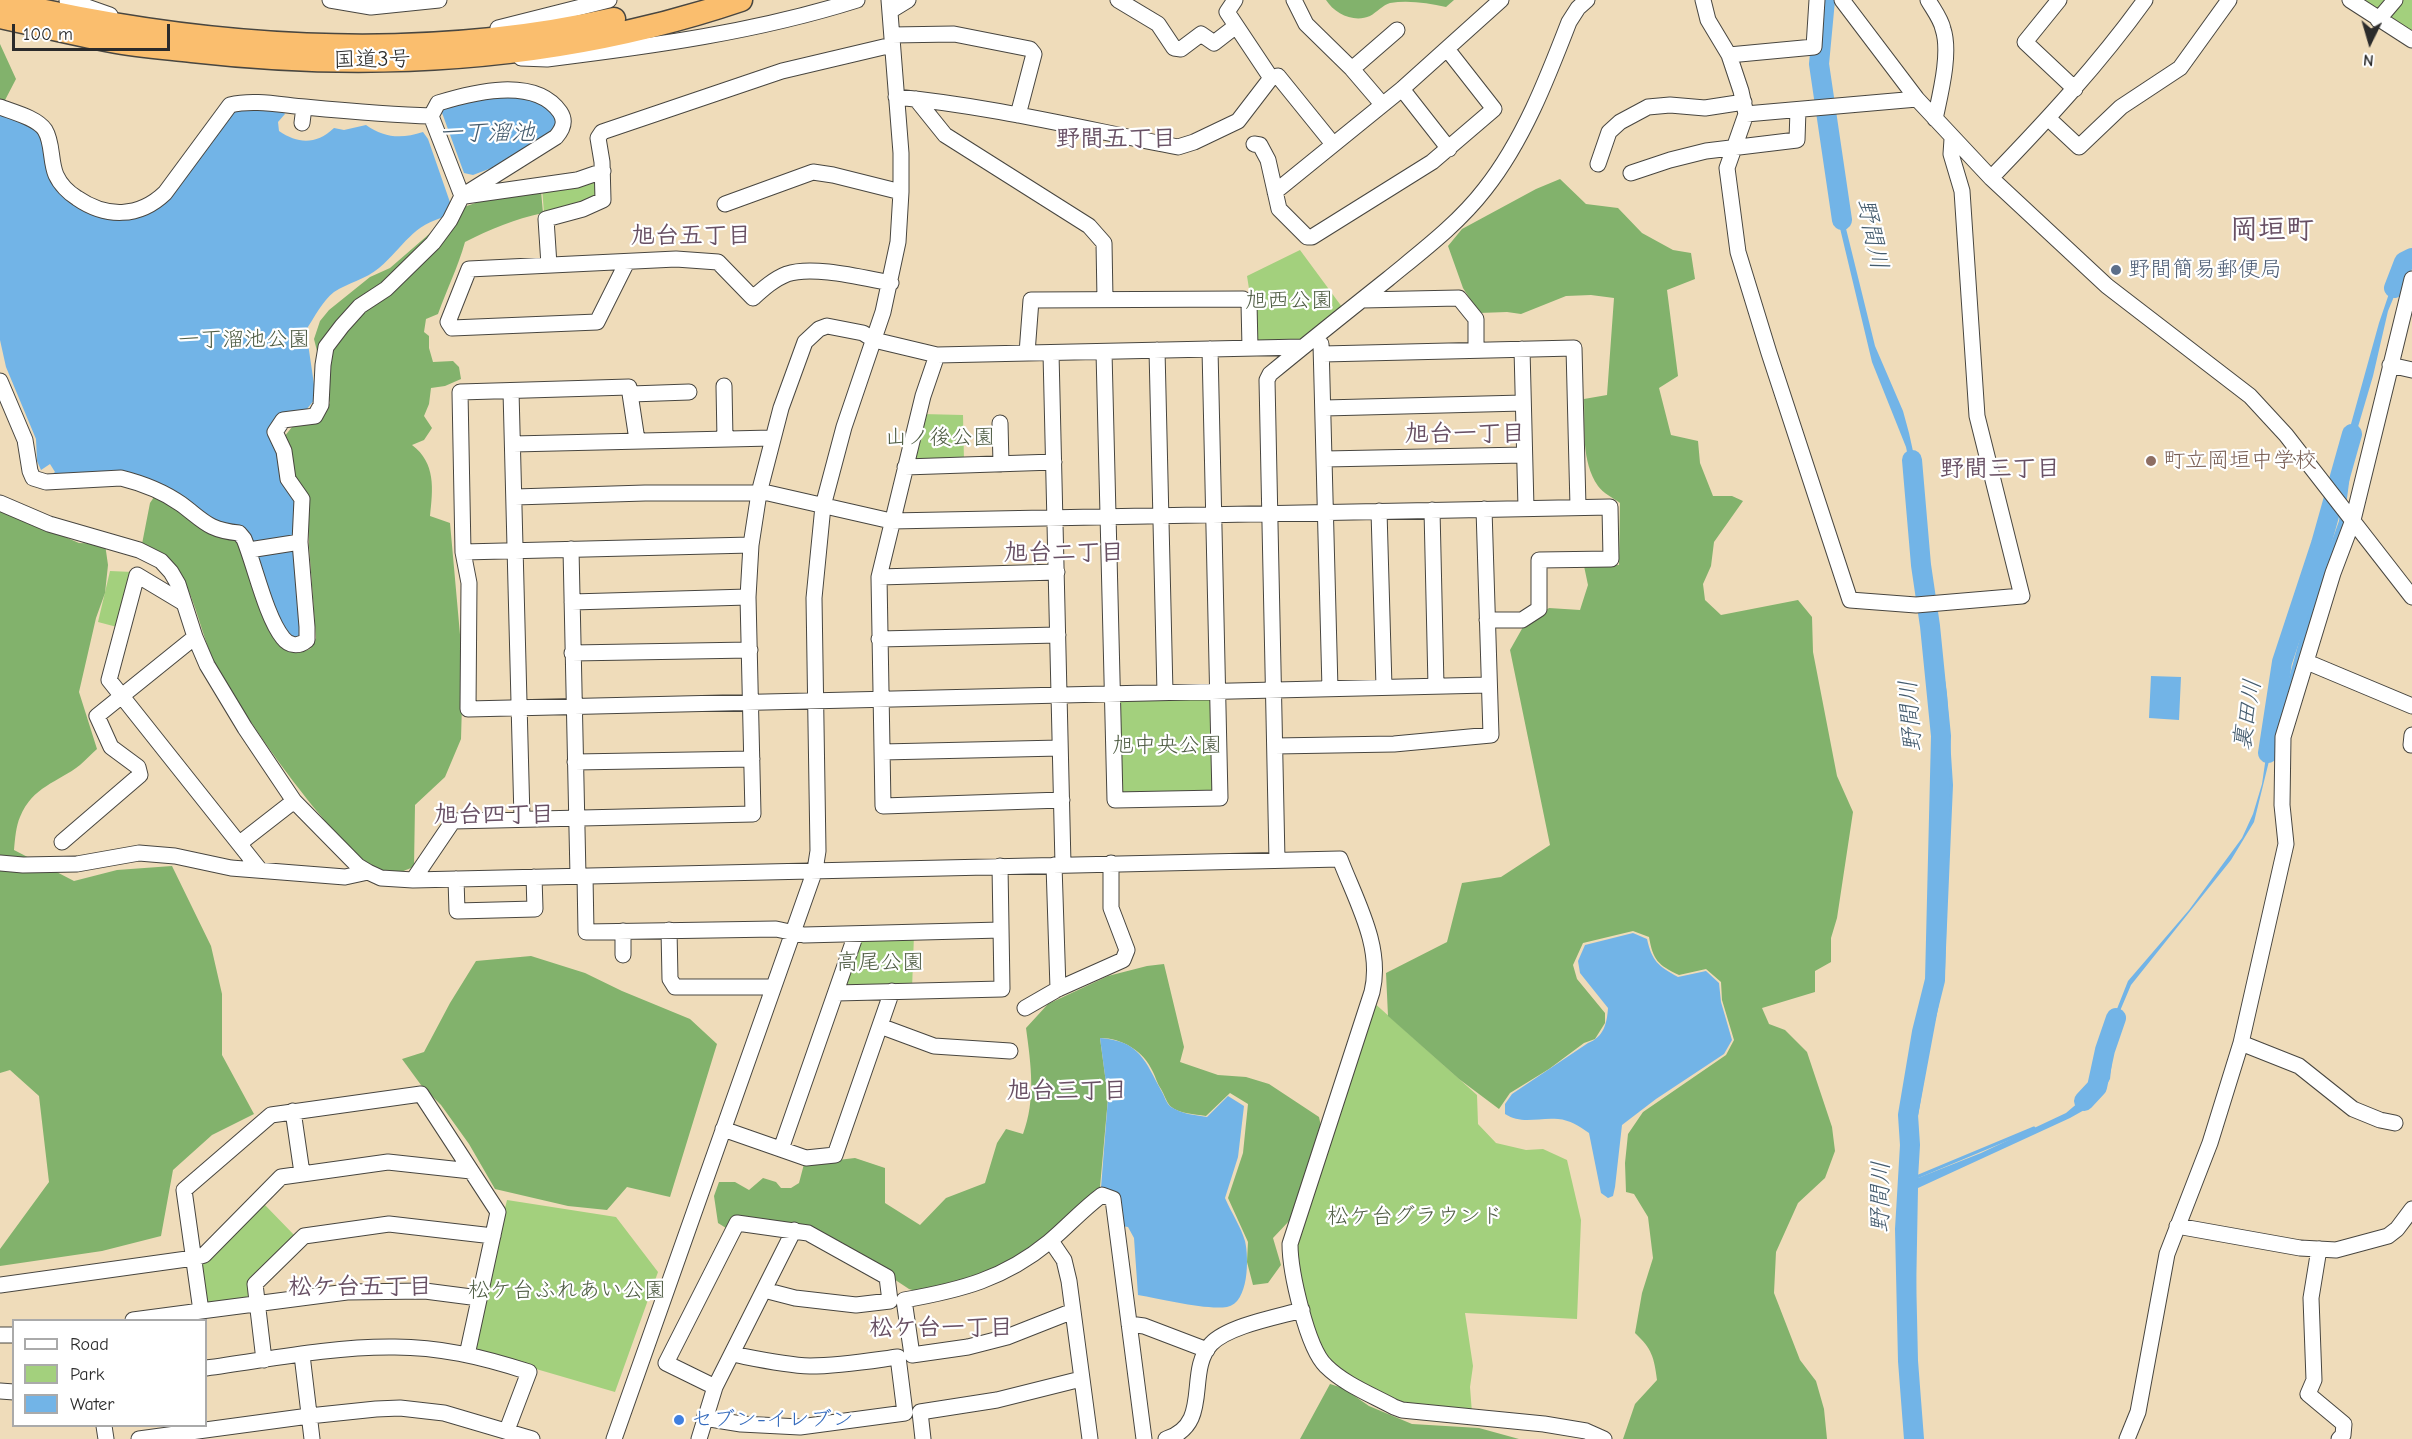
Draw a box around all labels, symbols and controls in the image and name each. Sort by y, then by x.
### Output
scale bar [15,12,172,50]
north arrow [2340,12,2400,72]
text: 100 m [23,24,73,45]
street label: 国道3号 [333,46,411,74]
text: N [2362,51,2374,69]
water label: 一丁溜池 [439,119,535,147]
district label: 野間五丁目 [1056,125,1176,153]
water label: 野間川 [1850,196,1894,272]
district label: 岡垣町 [2230,213,2314,247]
district label: 旭台五丁目 [631,222,751,250]
place label: 野間簡易郵便局 [2128,257,2282,283]
marker: 野間簡易郵便局 [2109,263,2123,277]
park label: 旭西公園 [1245,288,1333,314]
park label: 一丁溜池公園 [178,327,310,353]
district label: 旭台一丁目 [1405,420,1525,448]
park label: 山ノ後公園 [885,425,995,451]
place label: 町立岡垣中学校 [2163,448,2317,474]
marker: 町立岡垣中学校 [2144,454,2158,468]
district label: 野間三丁目 [1940,455,2060,483]
district label: 旭台二丁目 [1004,539,1124,567]
water label: 裏田川 [2228,677,2268,753]
water label: 野間川 [1894,679,1928,753]
park label: 旭中央公園 [1112,733,1222,759]
district label: 旭台四丁目 [434,801,554,829]
park label: 高尾公園 [836,950,924,976]
district label: 旭台三丁目 [1007,1077,1127,1105]
water label: 野間川 [1866,1161,1896,1233]
park label: 松ケ台グラウンド [1327,1204,1503,1230]
district label: 松ケ台五丁目 [288,1273,432,1301]
park label: 松ケ台ふれあい公園 [468,1278,666,1304]
district label: 松ケ台一丁目 [869,1314,1013,1342]
legend [12,1319,207,1427]
text: Road [70,1334,109,1355]
text: Park [70,1364,104,1385]
text: Water [70,1394,114,1415]
place label: セブン-イレブン [691,1407,854,1433]
marker: セブン-イレブン [672,1413,686,1427]

